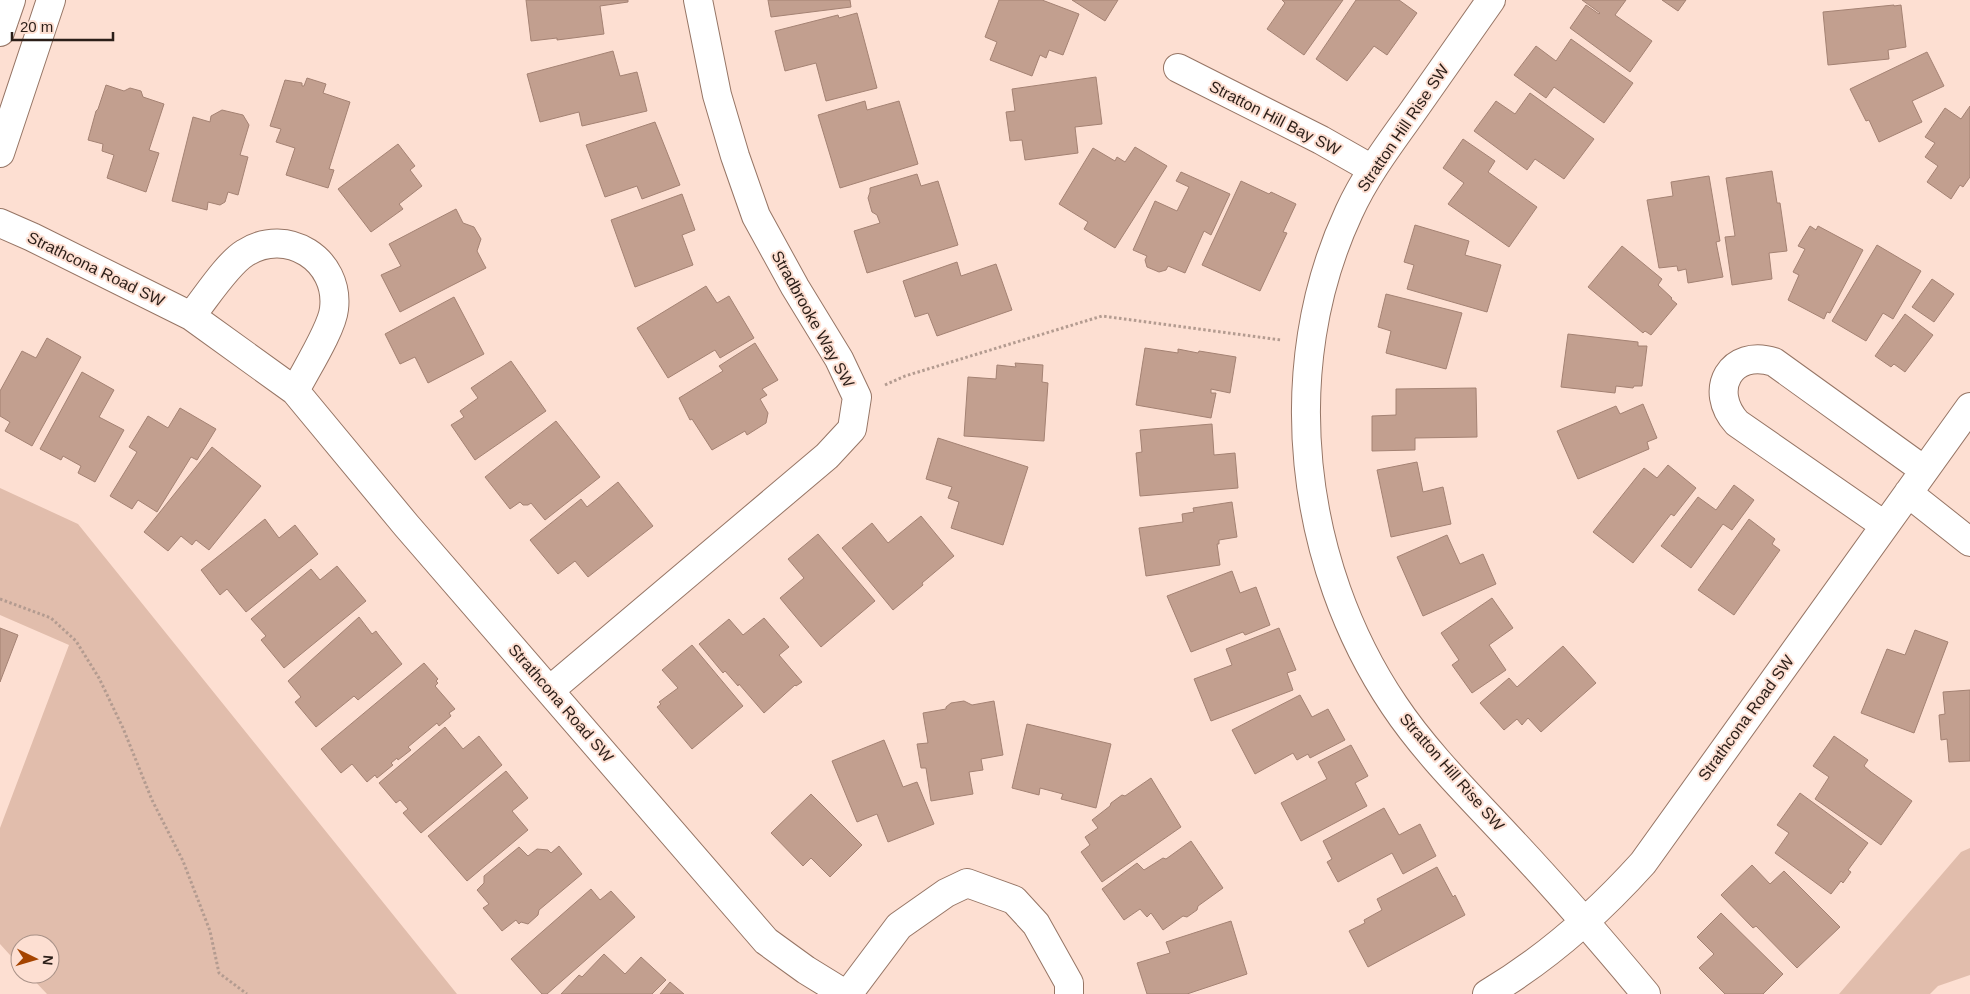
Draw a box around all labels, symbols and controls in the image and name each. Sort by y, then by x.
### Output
scale bar [12,10,114,42]
text: 20 m [20,18,53,35]
street label: Stratton Hill Rise SW [1354,61,1452,195]
street label: Stratton Hill Bay SW [1207,78,1344,159]
street label: Strathcona Road SW [25,228,168,310]
street label: Stradbrooke Way SW [768,248,858,391]
street label: Strathcona Road SW [505,641,617,766]
street label: Strathcona Road SW [1695,651,1798,784]
street label: Stratton Hill Rise SW [1397,710,1508,835]
north arrow [10,934,60,984]
text: N [40,954,56,966]

